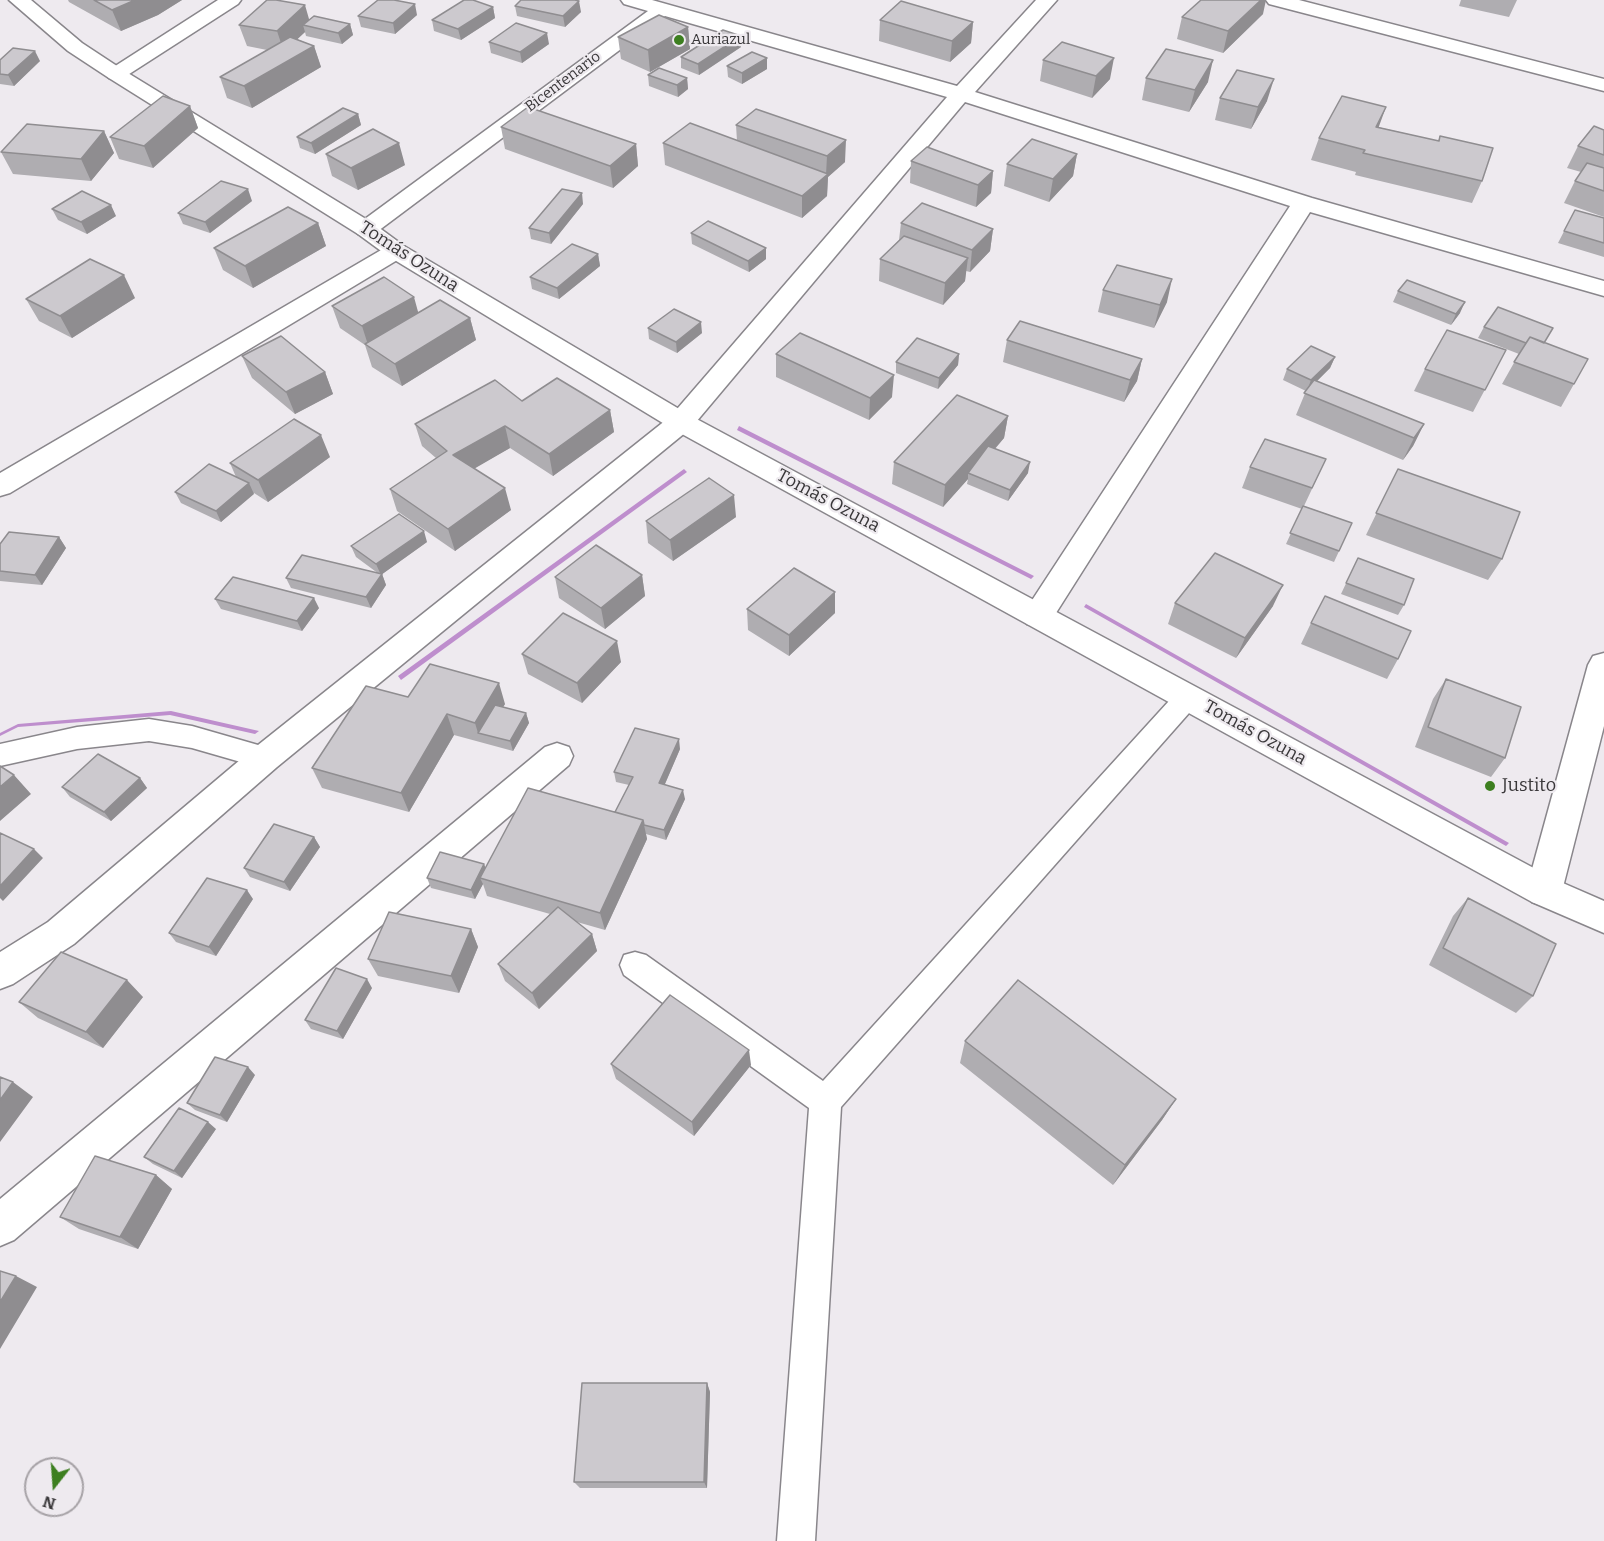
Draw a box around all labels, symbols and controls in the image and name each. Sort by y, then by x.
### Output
place label: Auriazul [691,31,750,49]
marker: Auriazul [672,33,686,47]
street label: Bicentenario [522,48,604,116]
street label: Tomás Ozuna [355,217,463,297]
street label: Tomás Ozuna [773,465,883,537]
street label: Tomás Ozuna [1200,696,1310,770]
place label: Justito [1502,775,1556,797]
marker: Justito [1483,779,1497,793]
north arrow [24,1457,84,1517]
text: N [40,1492,58,1514]

